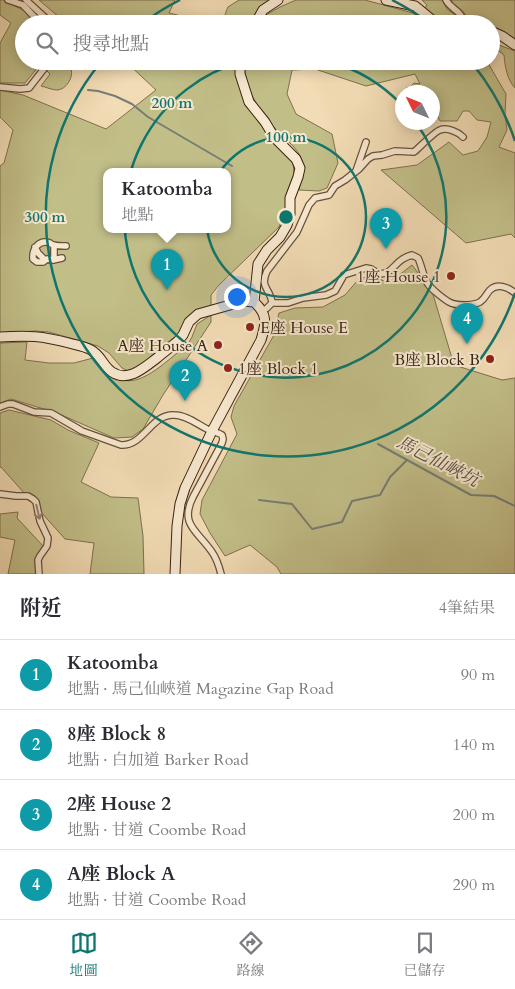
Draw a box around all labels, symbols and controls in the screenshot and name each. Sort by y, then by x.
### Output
search box [15,15,500,70]
icon: search [33,29,61,57]
text: 搜尋地點 [73,31,149,57]
north arrow [395,85,440,130]
text: 200 m [152,93,193,113]
text: 100 m [266,127,307,147]
popup [103,168,231,233]
text: Katoomba [121,176,213,202]
text: 地點 [121,204,153,226]
text: 300 m [25,207,66,227]
centre of rings [277,208,295,226]
pin: 3 [370,208,402,249]
pin: 1 [151,249,183,290]
place label: 1座 House 1 [357,266,441,288]
marker: 1座 House 1 [445,270,457,282]
your location [224,284,250,310]
pin: 4 [451,303,483,344]
place label: E座 House E [260,317,348,339]
marker: E座 House E [244,321,256,333]
place label: A座 House A [117,335,209,357]
marker: A座 House A [212,339,224,351]
place label: B座 Block B [394,349,480,371]
marker: B座 Block B [484,353,496,365]
place label: 1座 Block 1 [238,358,318,380]
pin: 2 [169,360,201,401]
marker: 1座 Block 1 [222,362,234,374]
water label: 馬己仙峽坑 [392,430,486,494]
one-way arrow [34,503,43,519]
text: 附近 [20,594,62,623]
text: 4筆結果 [439,597,495,619]
text: Katoomba [67,650,158,676]
text: 1 [32,664,40,686]
text: 90 m [461,664,495,686]
text: 地點 · 馬己仙峽道 Magazine Gap Road [67,678,334,700]
text: 8座 Block 8 [67,721,166,747]
text: 2 [32,734,40,756]
text: 140 m [453,734,495,756]
text: 地點 · 白加道 Barker Road [67,749,249,771]
text: 2座 House 2 [67,791,171,817]
text: 3 [32,804,40,826]
text: 200 m [453,804,495,826]
text: 地點 · 甘道 Coombe Road [67,819,246,841]
text: A座 Block A [67,861,175,887]
text: 4 [32,874,40,896]
text: 290 m [453,874,495,896]
text: 地點 · 甘道 Coombe Road [67,889,246,911]
tab: 地圖 [70,929,98,980]
tab: 路線 [237,929,265,980]
tab: 已儲存 [404,929,446,980]

